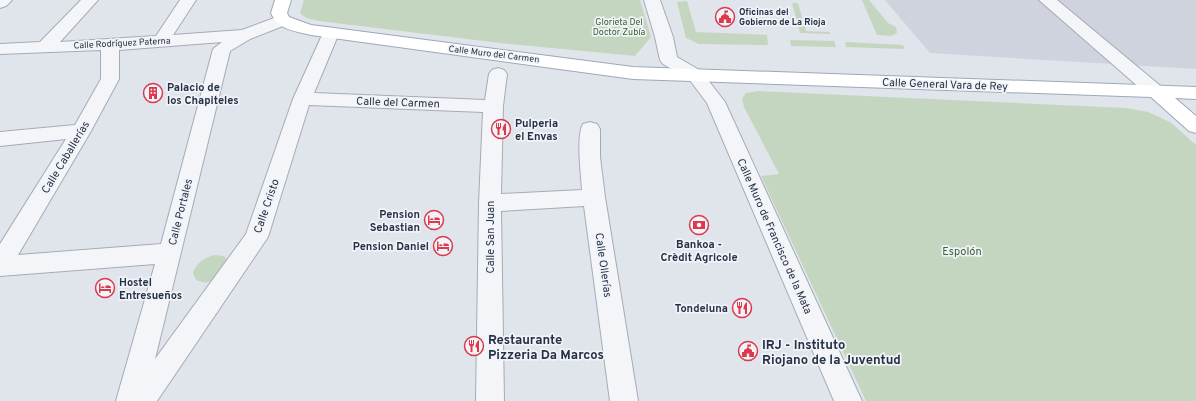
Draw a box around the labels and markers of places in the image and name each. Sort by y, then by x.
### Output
public building icon: Oficinas del Gobierno de La Rioja [714,6,736,28]
place label: Oficinas del Gobierno de La Rioja [739,7,826,28]
place label: Palacio de los Chapiteles [167,81,239,108]
building icon: Palacio de los Chapiteles [142,82,164,104]
place label: Pulperia el Envas [515,117,558,144]
restaurant icon: Pulperia el Envas [490,118,512,140]
place label: Pension Sebastian [370,208,420,235]
hotel icon: Pension Sebastian [423,209,445,231]
bank icon: Bankoa - Crèdit Agricole [688,214,710,236]
hotel icon: Pension Daniel [432,235,454,257]
place label: Bankoa - Crèdit Agricole [660,238,738,265]
place label: Pension Daniel [353,240,429,254]
place label: Hostel Entresueños [119,276,182,303]
hotel icon: Hostel Entresueños [94,277,116,299]
restaurant icon: Tondeluna [731,297,753,319]
place label: Tondeluna [675,302,728,316]
place label: Restaurante Pizzeria Da Marcos [488,333,604,364]
restaurant icon: Restaurante Pizzeria Da Marcos [463,335,485,357]
place label: IRJ - Instituto Riojano de la Juventud [762,338,901,369]
public building icon: IRJ - Instituto Riojano de la Juventud [737,340,759,362]

